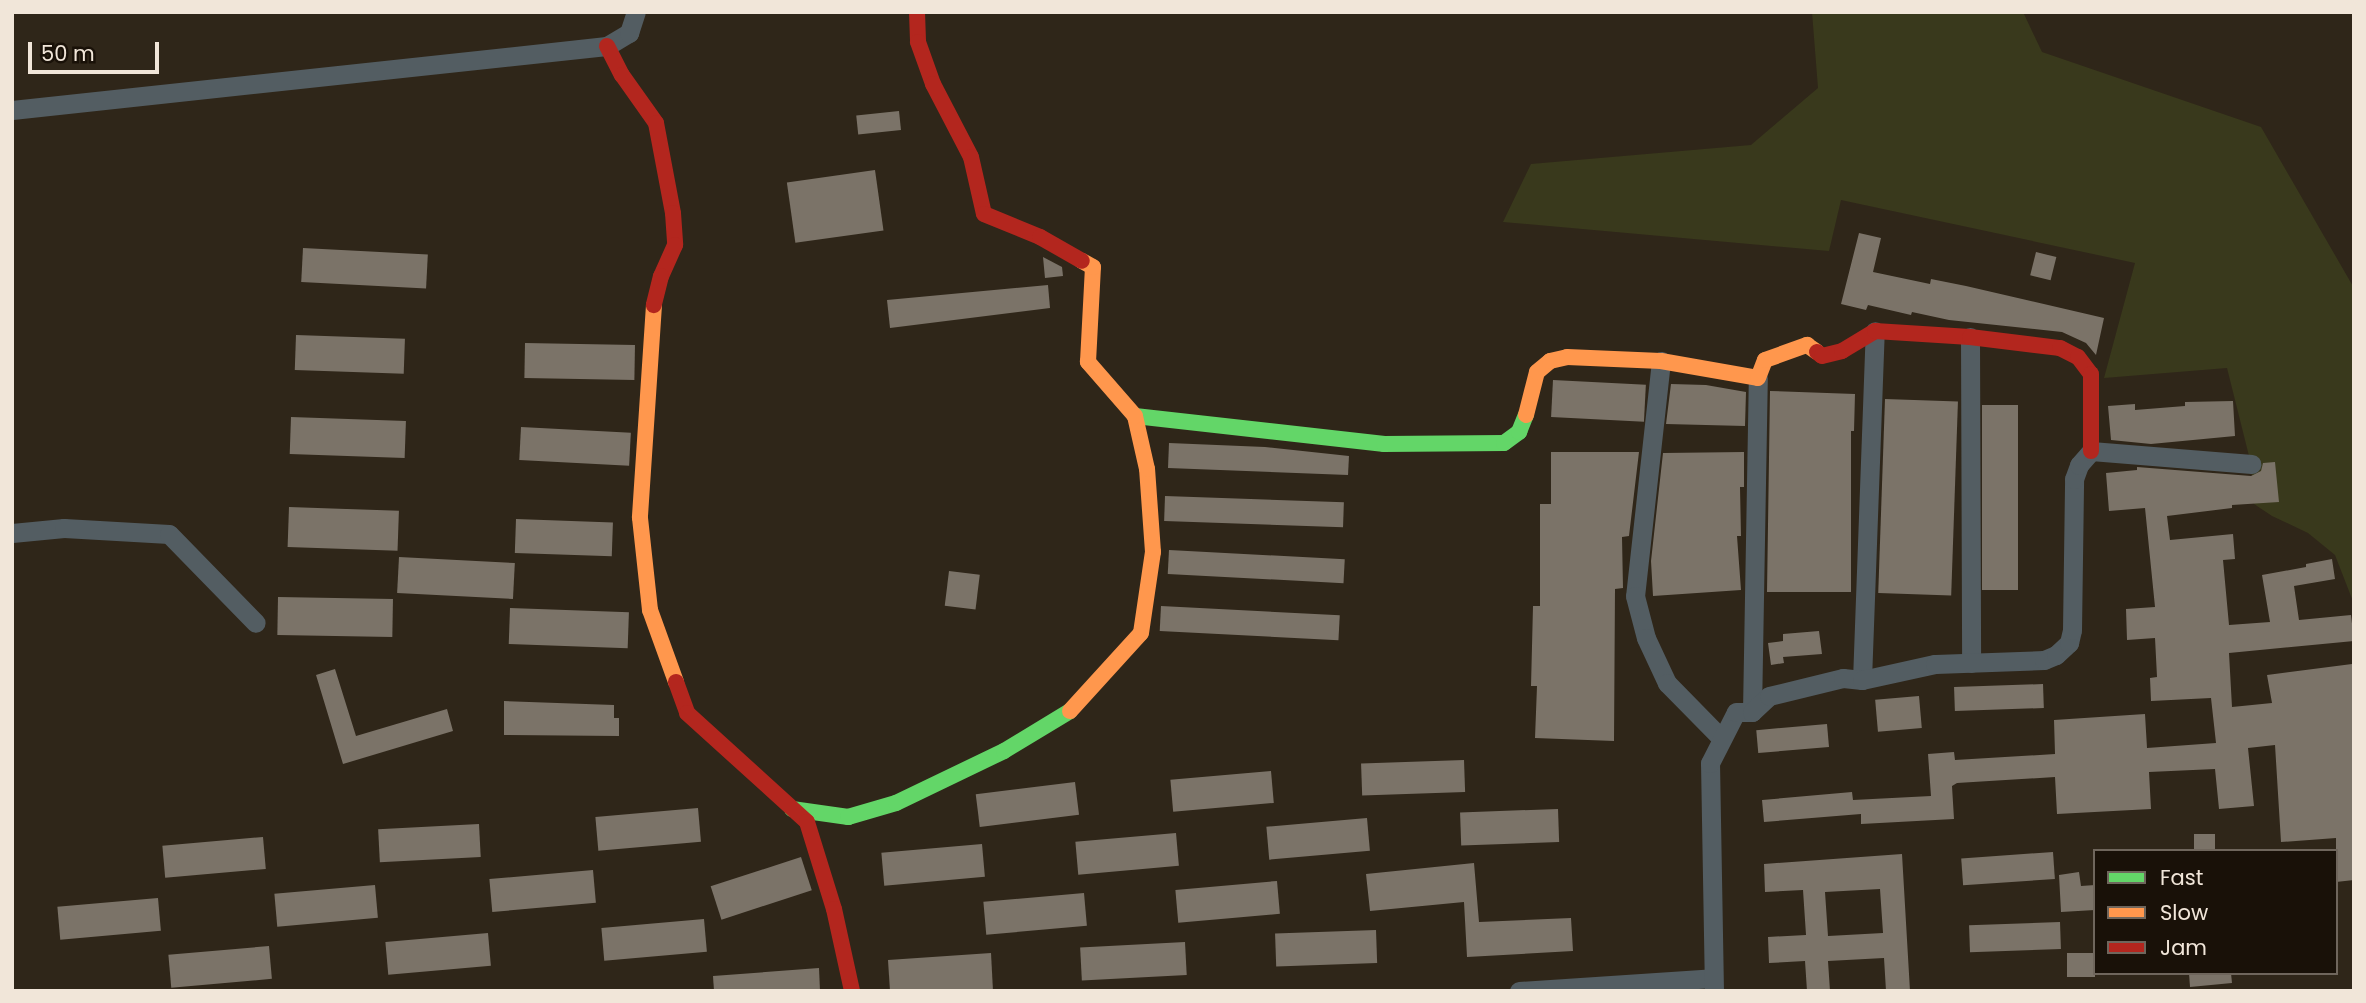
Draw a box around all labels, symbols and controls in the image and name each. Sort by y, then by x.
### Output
scale bar [32,28,163,72]
text: 50 m [41,39,95,68]
legend [2093,849,2338,975]
text: Fast [2160,863,2203,892]
text: Slow [2160,898,2208,927]
text: Jam [2160,933,2207,962]

